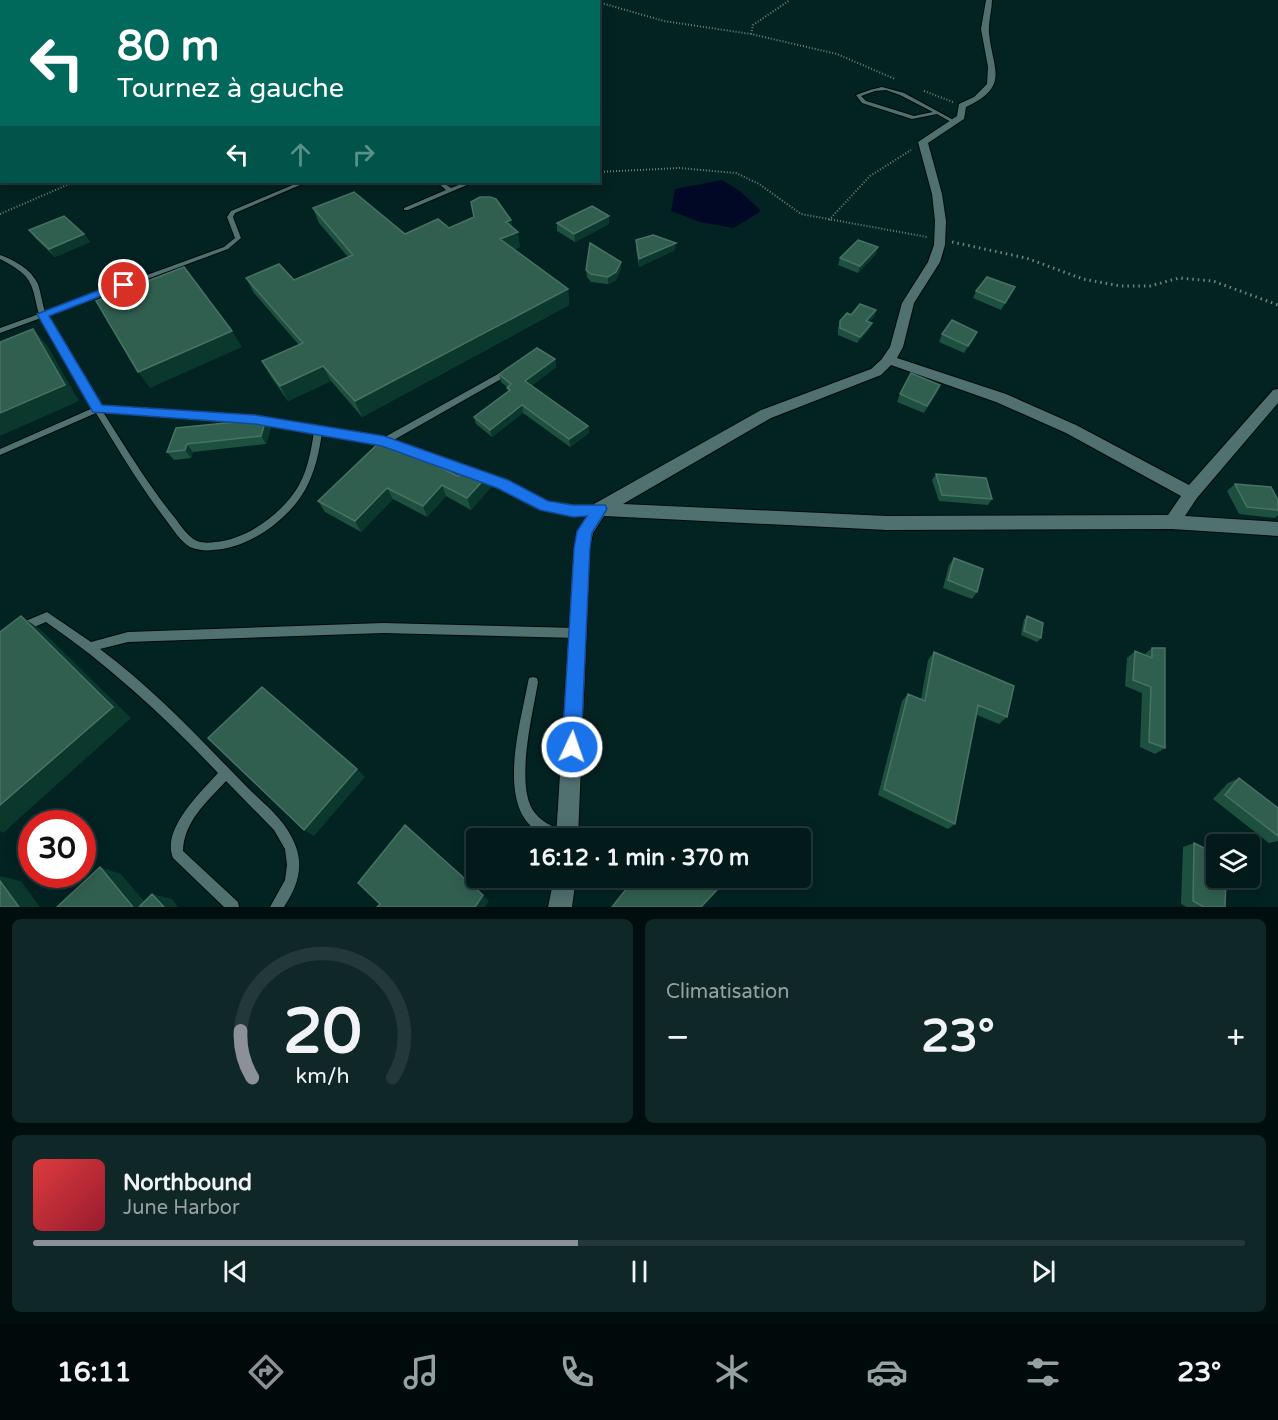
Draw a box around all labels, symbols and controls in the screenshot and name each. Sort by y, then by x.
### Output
text: 80 m [117,21,219,72]
icon: left [18,24,96,102]
text: Tournez à gauche [117,72,344,105]
icon: left [221,138,254,171]
icon: ahead [284,138,317,171]
icon: right [347,138,380,171]
pin [98,259,149,310]
icon: arrive [107,268,140,301]
position arrow [540,715,604,779]
speed limit sign: 30 [18,810,96,888]
map controls [1206,834,1260,888]
button: layers [1206,834,1260,888]
text: 16:12 · 1 min · 370 m [528,845,749,871]
text: Climatisation [666,980,789,1004]
text: 20 [283,995,362,1070]
text: 23° [921,1010,995,1064]
text: − [666,1018,690,1057]
text: + [1226,1018,1245,1057]
text: km/h [296,1063,349,1089]
text: Northbound [123,1170,252,1196]
text: June Harbor [123,1196,240,1220]
icon: previous [219,1255,252,1288]
icon: pause [623,1255,656,1288]
icon: next [1027,1255,1060,1288]
icon: directions [245,1351,287,1393]
icon: music [400,1351,442,1393]
icon: phone [556,1351,598,1393]
icon: climate [711,1351,753,1393]
icon: car [866,1351,908,1393]
icon: filters [1022,1351,1064,1393]
text: 16:11 [57,1356,132,1389]
text: 23° [1177,1356,1221,1389]

